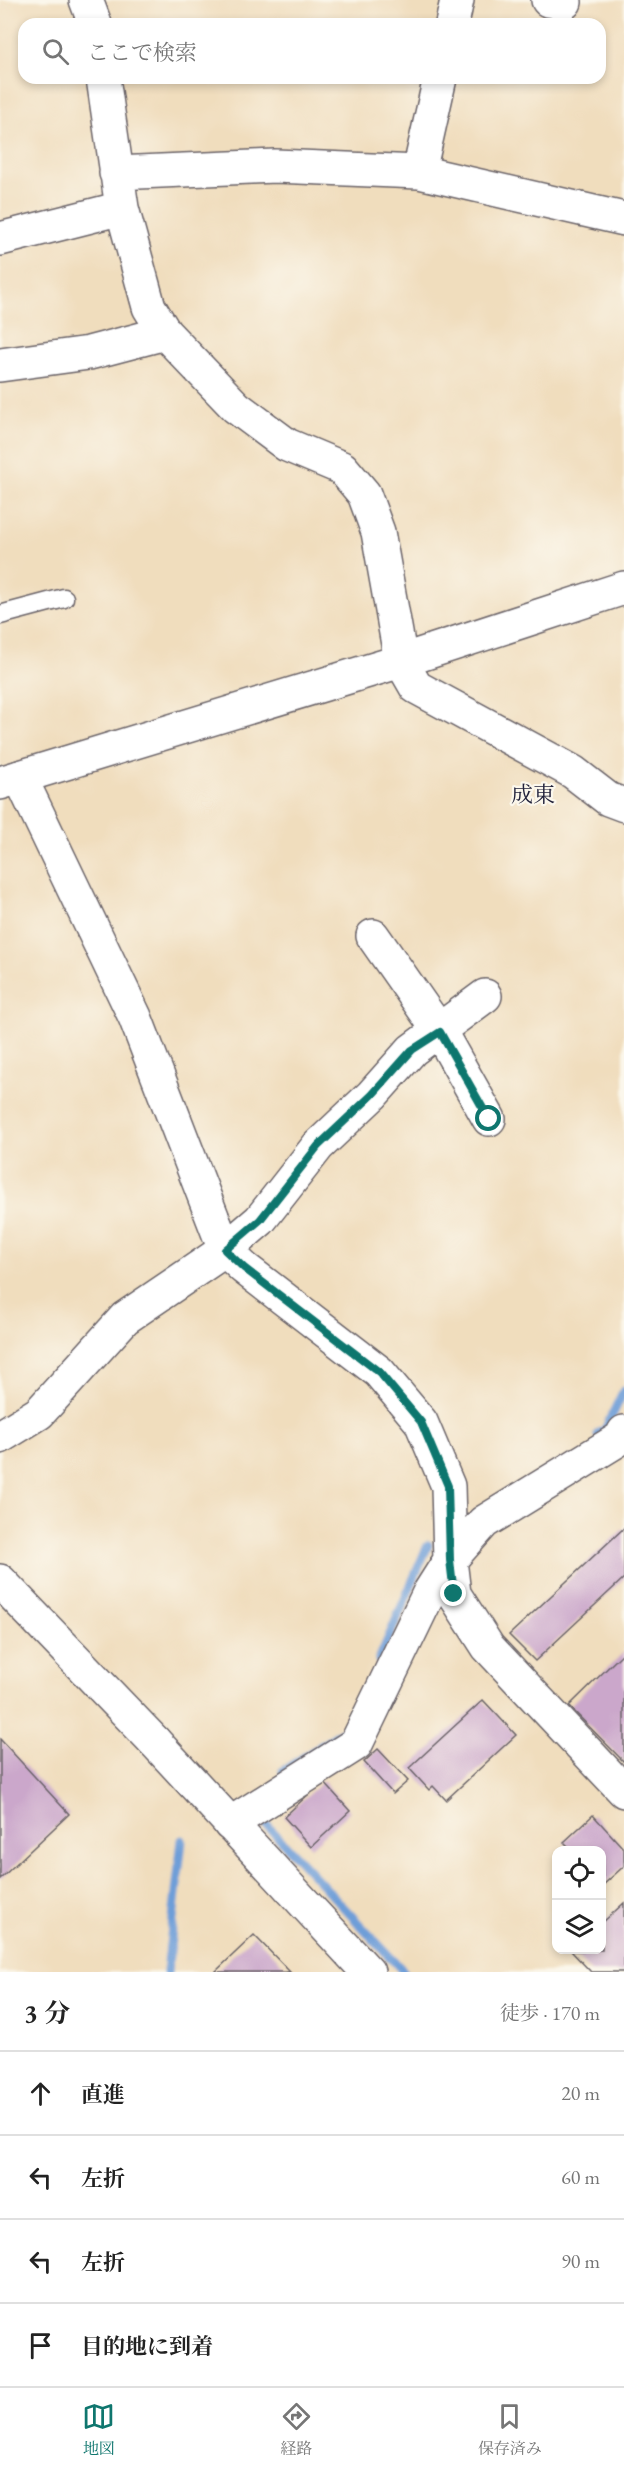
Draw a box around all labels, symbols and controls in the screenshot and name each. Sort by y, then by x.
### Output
search box [18,18,606,84]
icon: search [39,35,72,68]
text: ここで検索 [87,38,197,67]
district label: 成東 [511,780,555,809]
route start [475,1105,501,1131]
route end [440,1580,466,1606]
map controls [552,1846,606,1954]
button: locate [552,1846,606,1900]
button: layers [552,1900,606,1954]
text: 3 分 [24,1996,70,2030]
text: 徒歩 · 170 m [500,2000,600,2026]
icon: ahead [24,2077,57,2110]
text: 直進 [81,2080,125,2109]
text: 20 m [561,2080,600,2106]
icon: left [24,2161,57,2194]
text: 左折 [81,2164,125,2193]
text: 60 m [561,2164,600,2190]
icon: left [24,2245,57,2278]
text: 左折 [81,2248,125,2277]
text: 90 m [561,2248,600,2274]
icon: arrive [24,2329,57,2362]
text: 目的地に到着 [81,2332,213,2361]
tab: 地図 [82,2400,115,2459]
tab: 経路 [280,2400,313,2459]
tab: 保存済み [478,2400,542,2459]

